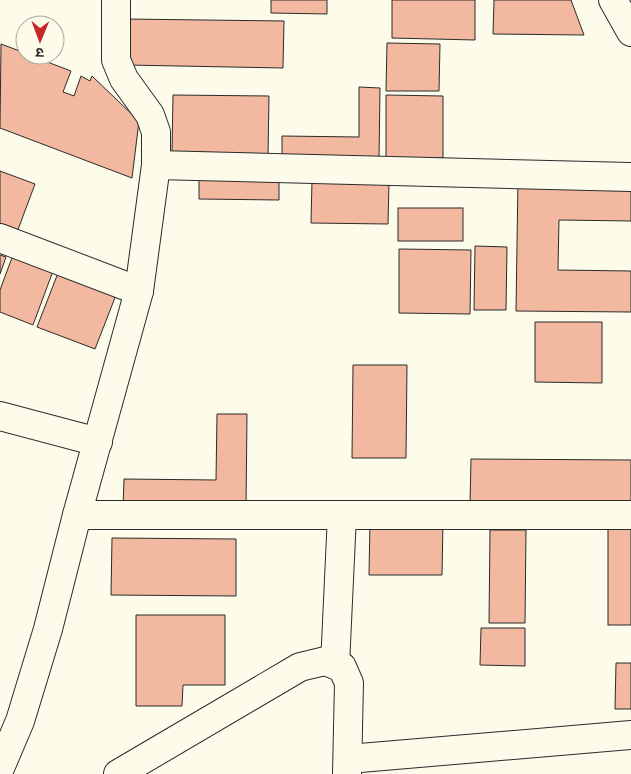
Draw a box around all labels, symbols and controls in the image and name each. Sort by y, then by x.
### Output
north arrow [15,15,65,65]
text: उ [35,44,44,61]

